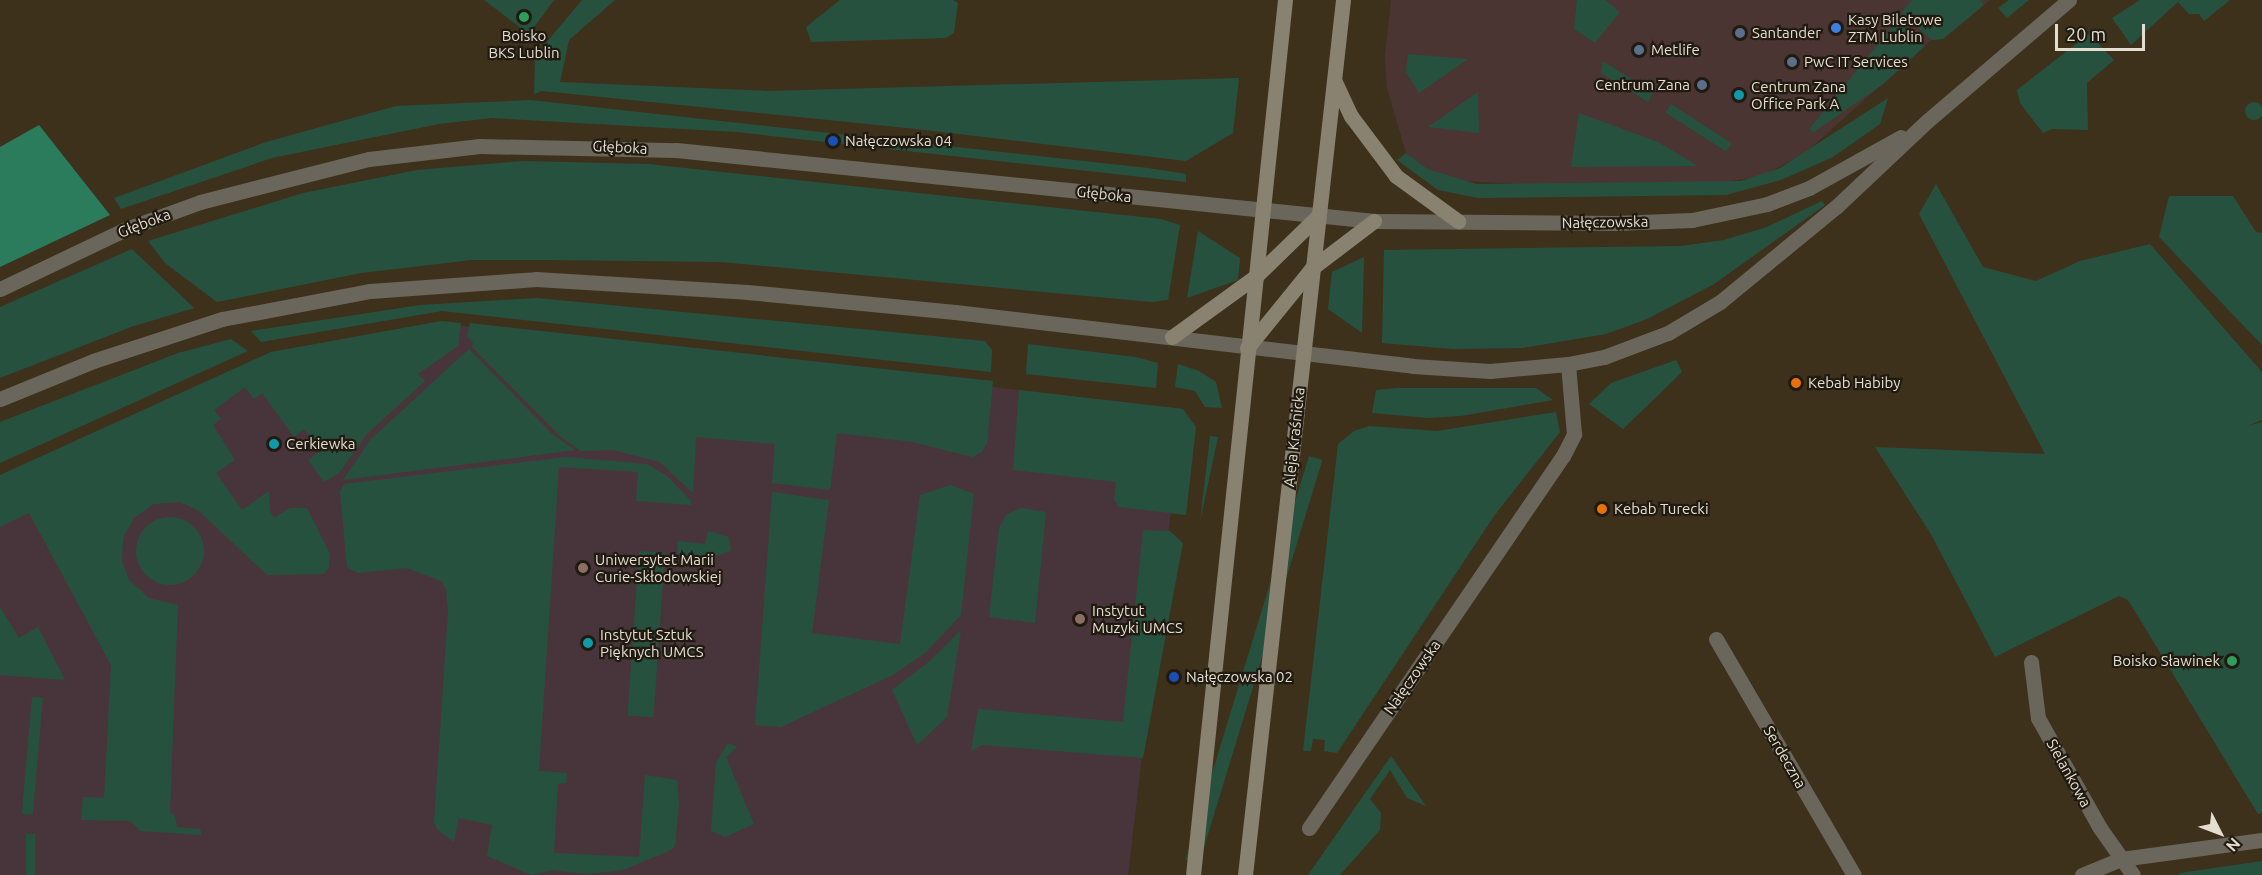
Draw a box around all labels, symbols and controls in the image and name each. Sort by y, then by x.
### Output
marker: Boisko BKS Lublin [517,10,531,24]
place label: Kasy Biletowe ZTM Lublin [1848,10,1942,45]
scale bar [2058,12,2148,50]
marker: Kasy Biletowe ZTM Lublin [1829,21,1843,35]
place label: Santander [1752,24,1821,42]
text: 20 m [2066,24,2106,44]
place label: Boisko BKS Lublin [488,26,560,61]
marker: Santander [1733,26,1747,40]
place label: Metlife [1651,41,1700,59]
marker: Metlife [1632,43,1646,57]
place label: PwC IT Services [1804,53,1908,71]
marker: PwC IT Services [1785,55,1799,69]
place label: Centrum Zana [1595,76,1690,94]
place label: Centrum Zana Office Park A [1751,77,1846,112]
marker: Centrum Zana [1695,78,1709,92]
marker: Centrum Zana Office Park A [1732,88,1746,102]
place label: Nałęczowska 04 [845,132,952,150]
marker: Nałęczowska 04 [826,134,840,148]
street label: Głęboka [592,137,648,157]
street label: Głęboka [1076,182,1132,206]
street label: Głęboka [115,205,173,241]
street label: Nałęczowska [1562,212,1648,232]
place label: Kebab Habiby [1808,374,1900,392]
marker: Kebab Habiby [1789,376,1803,390]
street label: Aleja Kraśnicka [1280,386,1308,488]
place label: Cerkiewka [286,435,356,453]
marker: Cerkiewka [267,437,281,451]
place label: Kebab Turecki [1614,500,1709,518]
marker: Kebab Turecki [1595,502,1609,516]
place label: Uniwersytet Marii Curie-Skłodowskiej [595,550,722,585]
marker: Uniwersytet Marii Curie-Skłodowskiej [576,561,590,575]
place label: Instytut Muzyki UMCS [1092,601,1183,636]
marker: Instytut Muzyki UMCS [1073,612,1087,626]
place label: Instytut Sztuk Pięknych UMCS [600,625,704,660]
marker: Instytut Sztuk Pięknych UMCS [581,636,595,650]
street label: Nałęczowska [1380,636,1444,718]
place label: Boisko Sławinek [2113,652,2220,670]
marker: Boisko Sławinek [2225,654,2239,668]
place label: Nałęczowska 02 [1186,668,1293,686]
marker: Nałęczowska 02 [1167,670,1181,684]
street label: Serdeczna [1760,723,1810,791]
street label: Sielankowa [2043,736,2095,810]
north arrow [2190,803,2250,863]
text: N [2223,835,2244,856]

